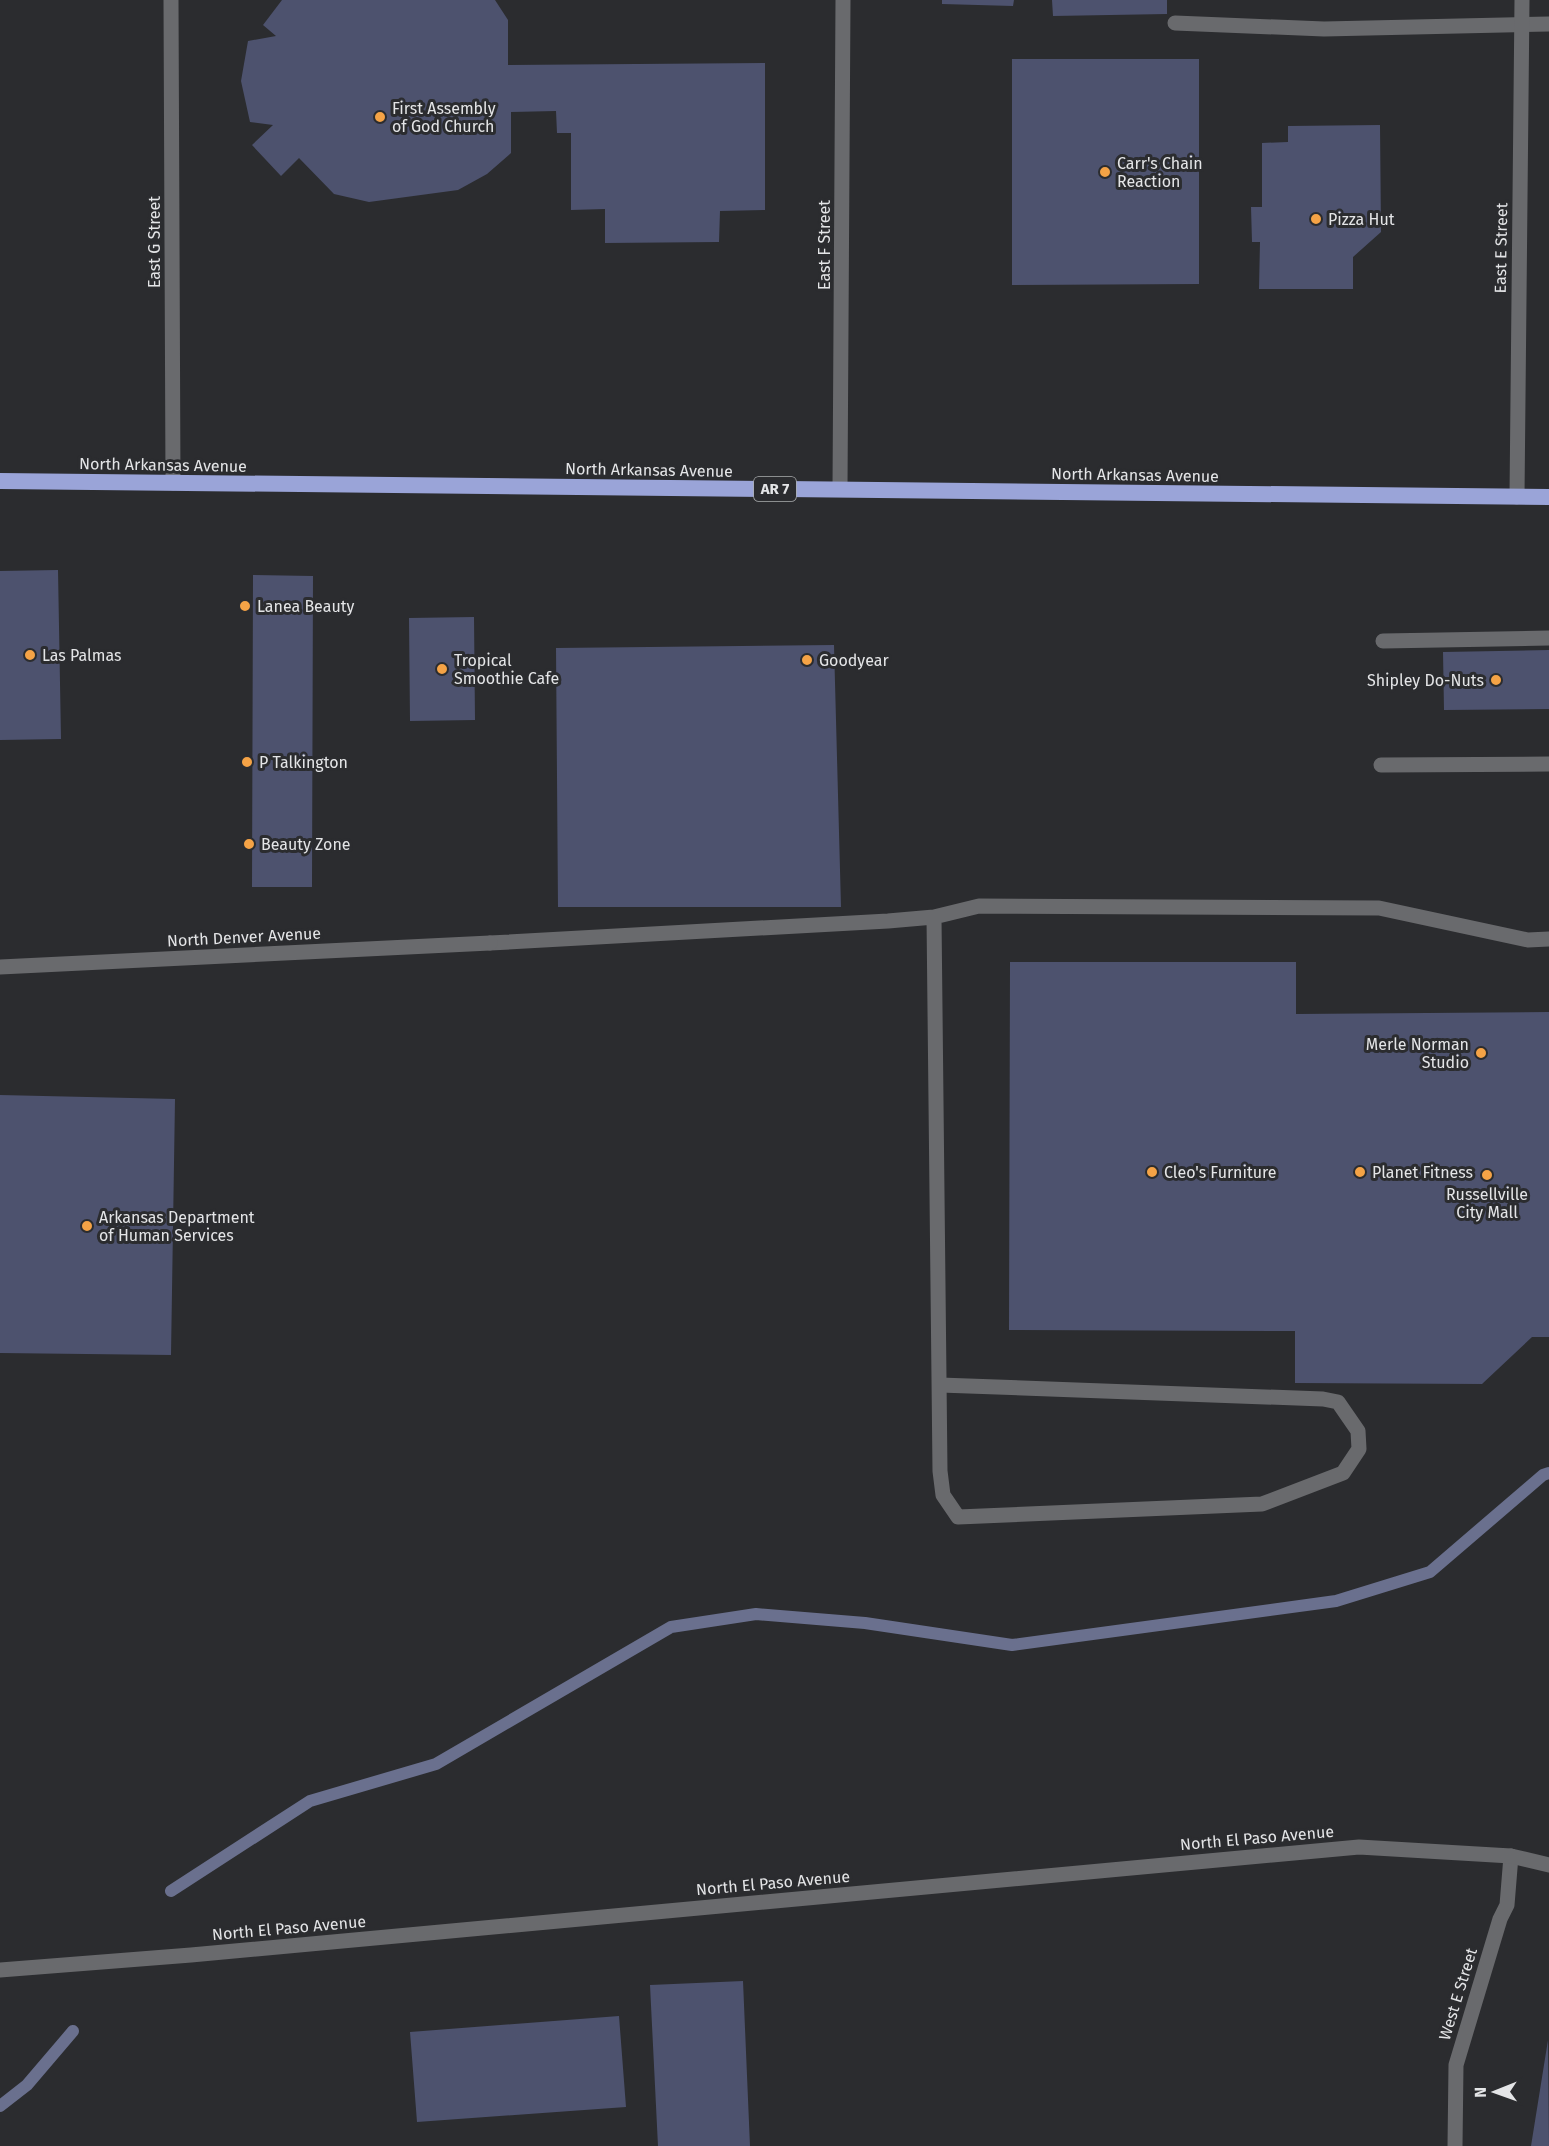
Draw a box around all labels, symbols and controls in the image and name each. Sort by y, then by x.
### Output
place label: First Assembly of God Church [392,99,496,136]
marker: First Assembly of God Church [373,110,387,124]
place label: Carr's Chain Reaction [1117,154,1203,191]
marker: Carr's Chain Reaction [1098,165,1112,179]
street label: East G Street [145,196,164,288]
street label: East F Street [815,200,834,290]
street label: East E Street [1491,202,1511,293]
place label: Pizza Hut [1328,210,1395,229]
marker: Pizza Hut [1309,212,1323,226]
street label: North Arkansas Avenue [79,454,247,476]
street label: North Arkansas Avenue [565,459,733,481]
street label: North Arkansas Avenue [1051,464,1219,486]
road number: AR 7 [754,477,796,501]
place label: Lanea Beauty [257,597,354,616]
marker: Lanea Beauty [238,599,252,613]
place label: Las Palmas [42,646,121,665]
marker: Las Palmas [23,648,37,662]
place label: Tropical Smoothie Cafe [454,651,559,688]
place label: Goodyear [819,651,889,670]
marker: Goodyear [800,653,814,667]
marker: Tropical Smoothie Cafe [435,662,449,676]
place label: Shipley Do-Nuts [1367,671,1484,690]
marker: Shipley Do-Nuts [1489,673,1503,687]
place label: P Talkington [259,753,348,772]
marker: P Talkington [240,755,254,769]
place label: Beauty Zone [261,835,351,854]
marker: Beauty Zone [242,837,256,851]
street label: North Denver Avenue [167,923,321,951]
place label: Merle Norman Studio [1366,1035,1469,1072]
marker: Merle Norman Studio [1474,1046,1488,1060]
place label: Cleo's Furniture [1164,1163,1277,1182]
place label: Planet Fitness [1372,1163,1473,1182]
marker: Cleo's Furniture [1145,1165,1159,1179]
marker: Planet Fitness [1353,1165,1367,1179]
marker: Russellville City Mall [1480,1168,1494,1182]
place label: Russellville City Mall [1446,1185,1528,1222]
place label: Arkansas Department of Human Services [99,1208,255,1245]
marker: Arkansas Department of Human Services [80,1219,94,1233]
street label: North El Paso Avenue [1179,1822,1335,1854]
street label: North El Paso Avenue [695,1867,851,1899]
street label: North El Paso Avenue [211,1912,367,1944]
street label: West E Street [1435,1945,1481,2042]
north arrow [1465,2062,1525,2122]
text: N [1471,2087,1490,2098]

